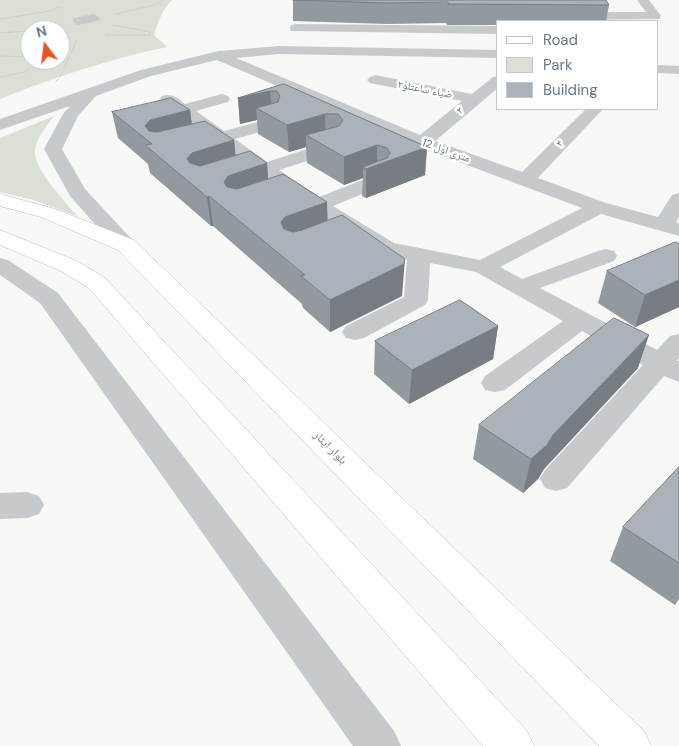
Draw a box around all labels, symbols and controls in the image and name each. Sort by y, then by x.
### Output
north arrow [20,20,70,70]
legend [497,20,659,110]
text: N [34,21,49,41]
text: Road [543,30,578,50]
text: Park [543,55,573,75]
street label: ضیاء ساعتلو۲ [397,78,453,102]
text: Building [543,80,598,100]
street label: ۲ [454,104,466,118]
street label: 12 متری اول [420,136,472,166]
street label: ۴ [554,138,566,150]
street label: بلوار ایثار [310,428,350,468]

